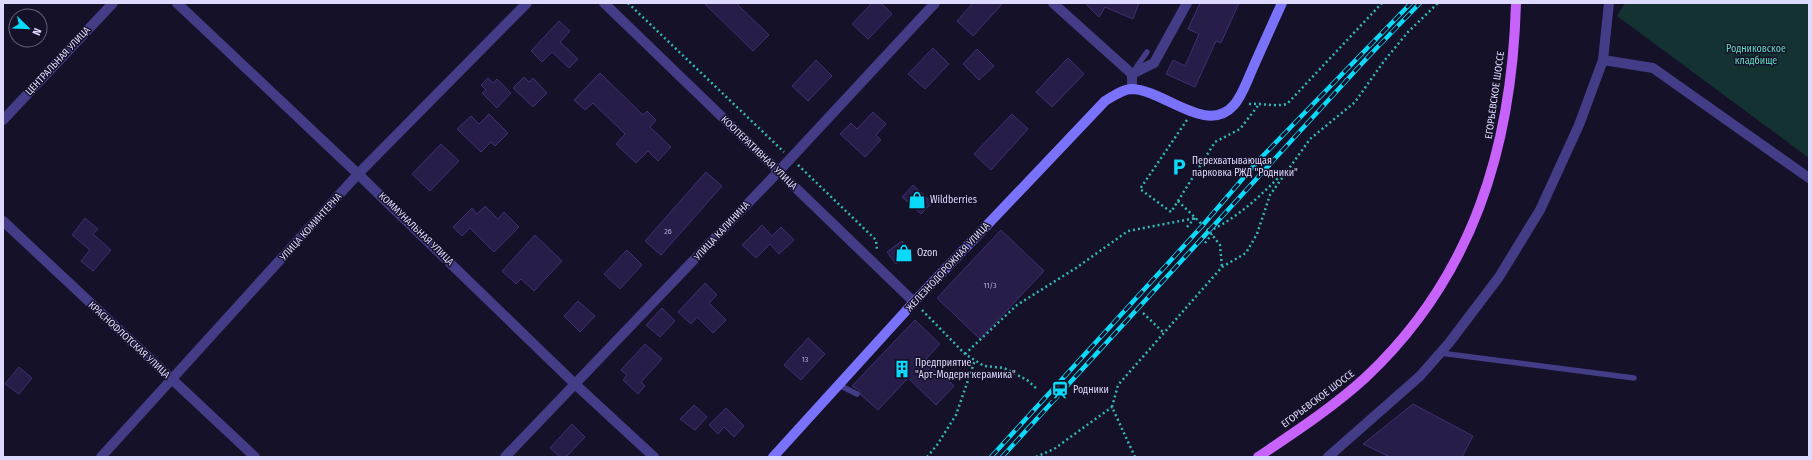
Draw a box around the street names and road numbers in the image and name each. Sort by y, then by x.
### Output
street label: ЦЕНТРАЛЬНАЯ УЛИЦА [23,24,93,98]
street label: ЕГОРЬЕВСКОЕ ШОССЕ [1483,50,1507,140]
street label: КООПЕРАТИВНАЯ УЛИЦА [718,114,800,193]
street label: УЛИЦА КОМИНТЕРНА [277,190,345,264]
street label: КОММУНАЛЬНАЯ УЛИЦА [376,190,457,269]
street label: УЛИЦА КАЛИНИНА [691,198,753,264]
street label: ЖЕЛЕЗНОДОРОЖНАЯ УЛИЦА [904,220,993,314]
street label: КРАСНОФЛОТСКАЯ УЛИЦА [86,299,173,381]
street label: ЕГОРЬЕВСКОЕ ШОССЕ [1279,367,1357,430]

